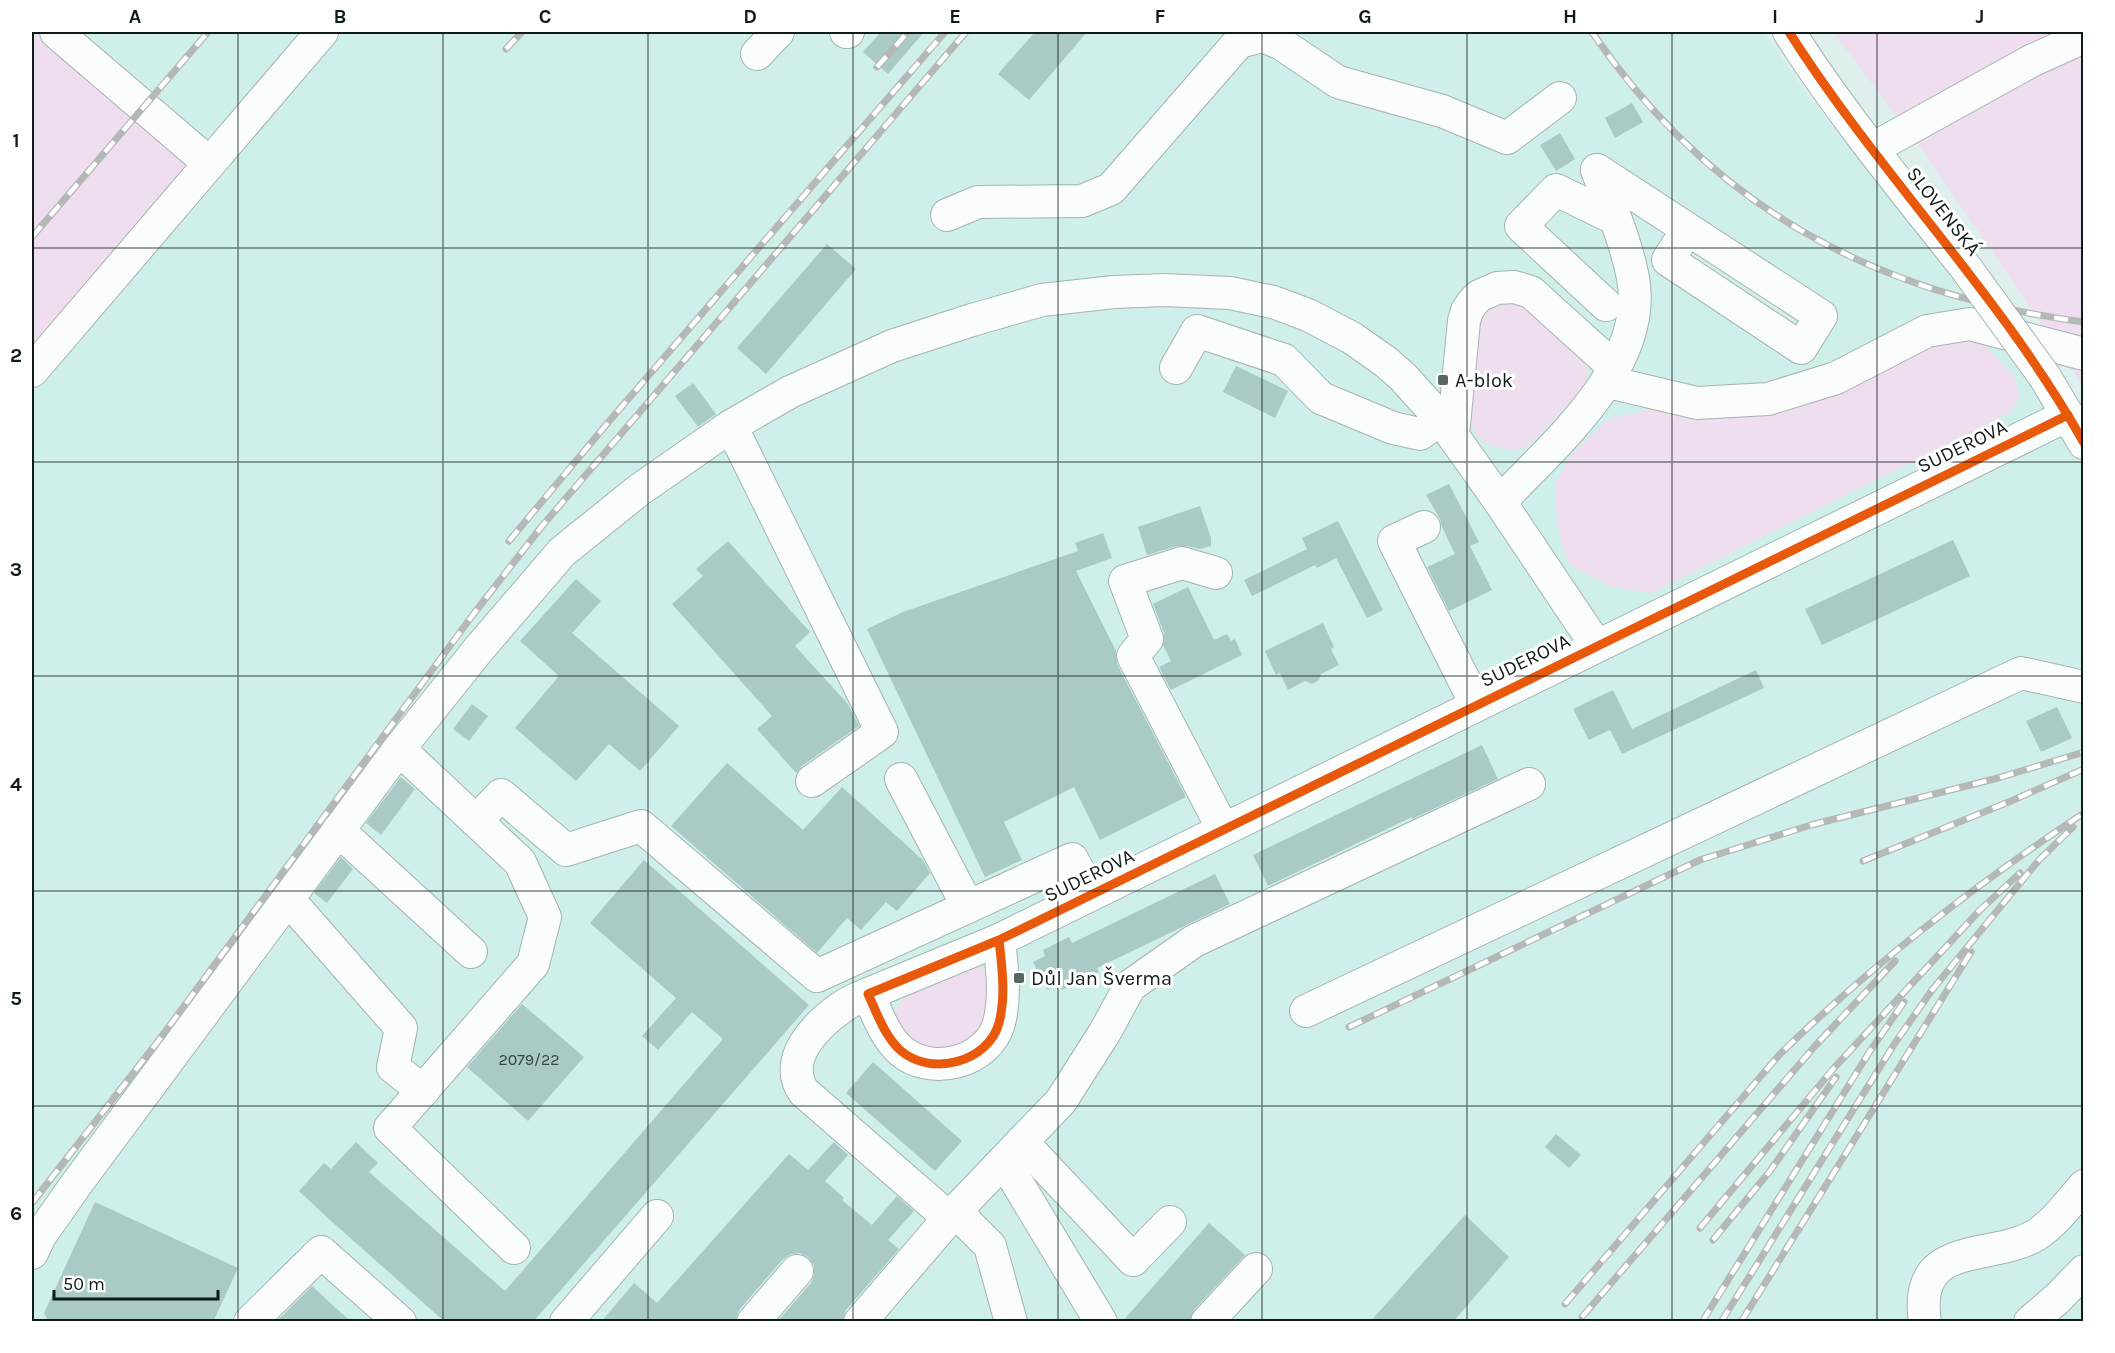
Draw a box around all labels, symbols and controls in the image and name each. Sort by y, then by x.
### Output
text: A [129,5,142,28]
text: B [334,5,346,28]
text: C [539,5,551,28]
text: D [743,5,757,28]
text: E [949,5,961,28]
text: F [1155,5,1166,28]
text: G [1358,5,1372,28]
text: H [1563,5,1577,28]
text: I [1772,5,1778,28]
text: J [1976,5,1984,28]
text: 1 [12,129,20,152]
street label: SLOVENSKÁ [1902,162,1986,260]
text: 2 [10,344,22,367]
place label: A-blok [1455,369,1513,392]
marker: A-blok [1436,373,1450,387]
street label: SUDEROVA [1914,415,2011,478]
text: 3 [10,558,22,581]
street label: SUDEROVA [1477,629,1574,692]
text: 4 [10,773,22,796]
street label: SUDEROVA [1041,844,1138,907]
place label: Důl Jan Šverma [1031,966,1172,990]
marker: Důl Jan Šverma [1012,971,1026,985]
text: 5 [10,987,22,1010]
house number: 2079/22 [498,1050,560,1069]
text: 6 [10,1202,22,1225]
scale bar [54,1263,218,1301]
text: 50 m [63,1273,105,1295]

